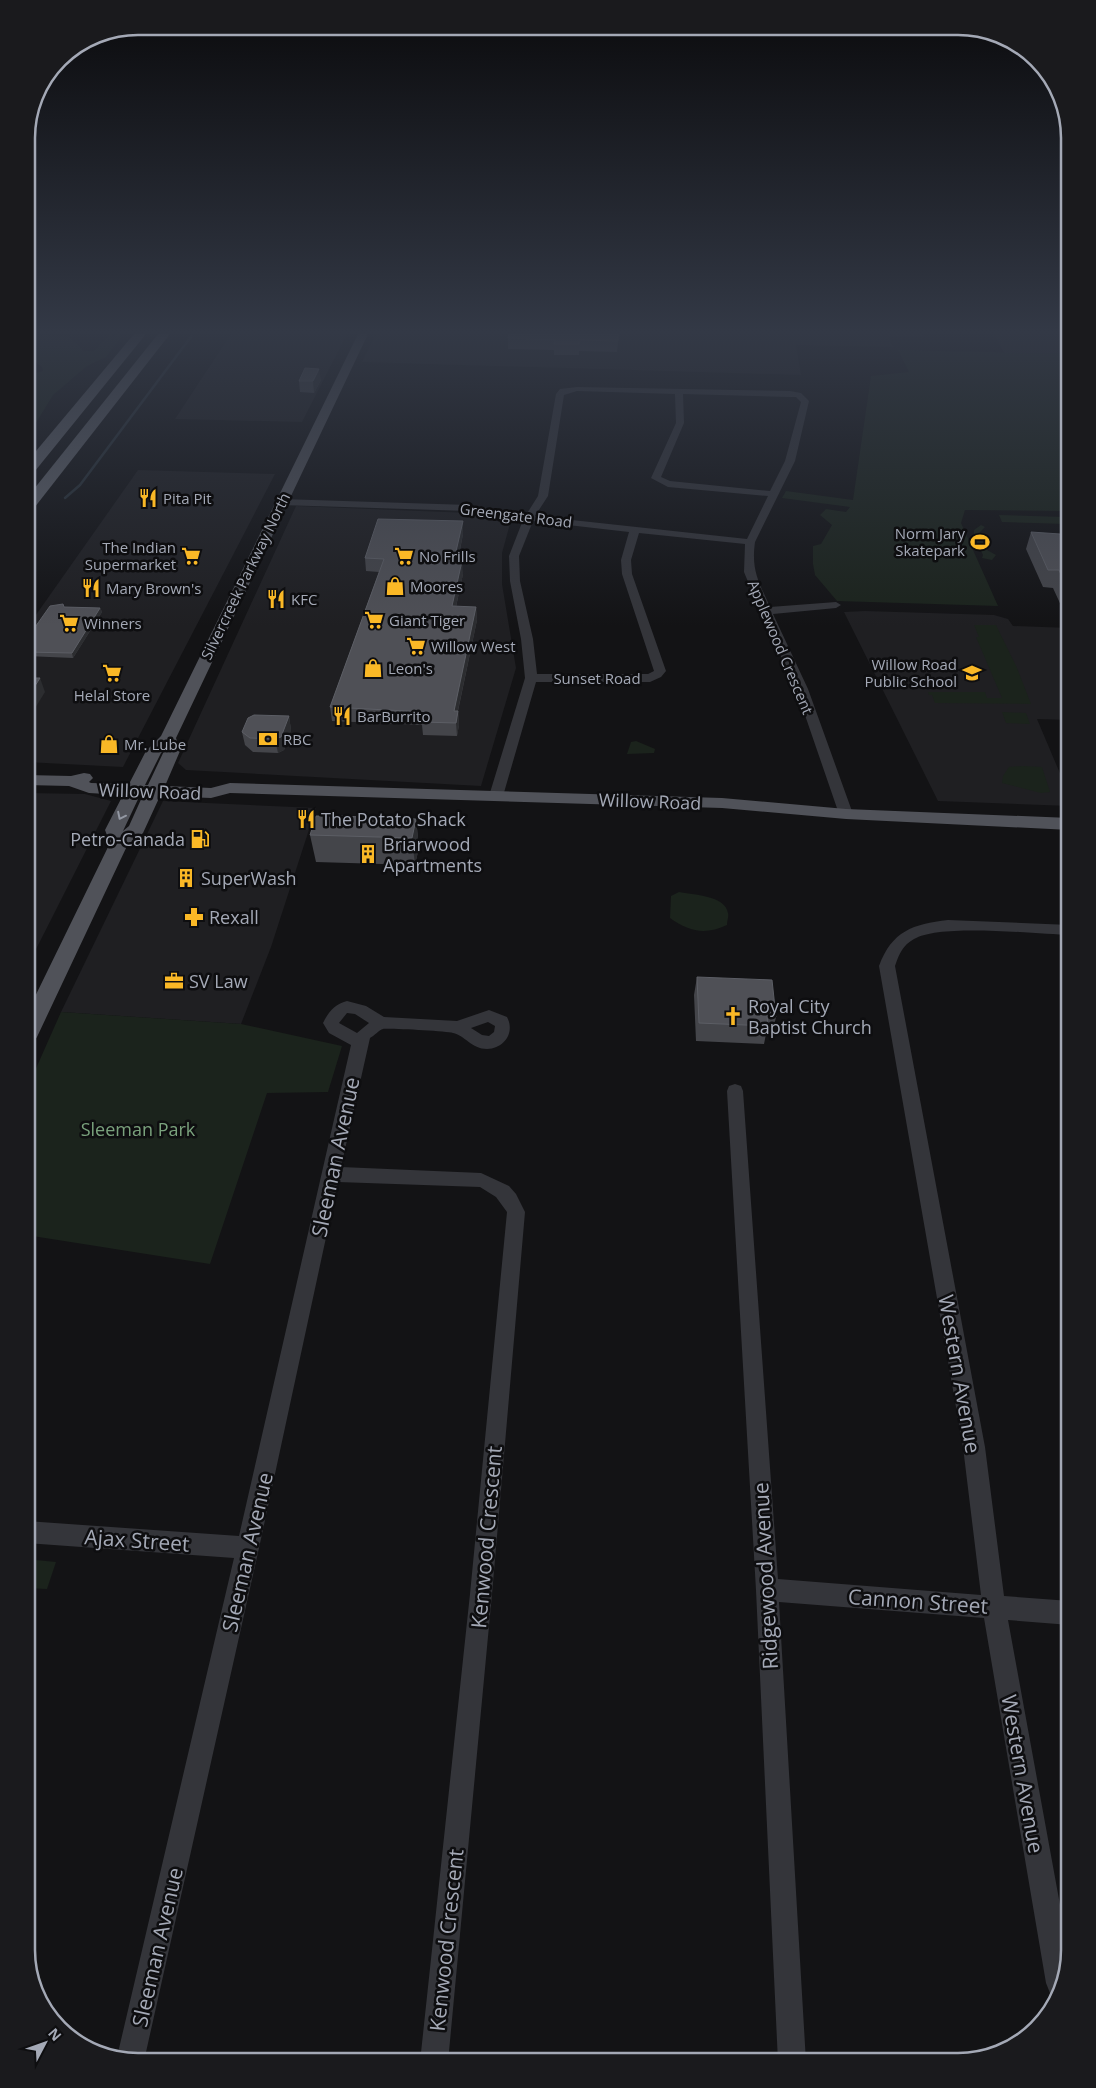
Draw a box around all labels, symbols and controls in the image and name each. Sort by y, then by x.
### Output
restaurant icon: Pita Pit [137,487,159,509]
place label: Pita Pit [163,488,212,508]
street label: Silvercreek Parkway North [196,489,294,663]
street label: Greengate Road [459,498,573,532]
place label: Norm Jary Skatepark [895,523,965,560]
sports icon: Norm Jary Skatepark [969,531,991,553]
place label: The Indian Supermarket [85,537,176,574]
supermarket icon: The Indian Supermarket [180,545,202,567]
supermarket icon: No Frills [393,545,415,567]
place label: No Frills [419,546,476,566]
shop icon: Moores [384,575,406,597]
place label: Moores [410,576,463,596]
restaurant icon: Mary Brown's [80,577,102,599]
street label: Applewood Crescent [744,577,818,717]
place label: Mary Brown's [106,578,201,598]
restaurant icon: KFC [265,588,287,610]
place label: KFC [291,589,317,609]
supermarket icon: Giant Tiger [363,609,385,631]
place label: Giant Tiger [389,610,465,630]
supermarket icon: Winners [58,612,80,634]
place label: Winners [84,613,142,633]
supermarket icon: Willow West [405,635,427,657]
place label: Willow West [431,636,516,656]
place label: Willow Road Public School [865,654,957,691]
shop icon: Leon's [362,657,384,679]
place label: Leon's [388,658,433,678]
supermarket icon: Helal Store [101,662,123,684]
school or university icon: Willow Road Public School [961,662,983,684]
street label: Sunset Road [553,668,641,688]
place label: Helal Store [74,685,150,705]
restaurant icon: BarBurrito [331,705,353,727]
place label: BarBurrito [357,706,430,726]
bank icon: RBC [257,728,279,750]
place label: RBC [283,729,311,749]
shop icon: Mr. Lube [98,733,120,755]
place label: Mr. Lube [124,734,186,754]
street label: Willow Road [98,777,202,805]
street label: Willow Road [598,787,702,815]
place label: The Potato Shack [321,807,466,831]
restaurant icon: The Potato Shack [295,808,317,830]
one-way arrow [117,811,127,820]
place label: Petro-Canada [70,827,185,851]
fuel station icon: Petro-Canada [189,828,211,850]
place label: Briarwood Apartments [383,832,482,877]
building icon: Briarwood Apartments [357,843,379,865]
place label: SuperWash [201,866,297,890]
building icon: SuperWash [175,867,197,889]
place label: Rexall [209,905,259,929]
pharmacy icon: Rexall [183,906,205,928]
place label: SV Law [189,969,248,993]
office icon: SV Law [163,970,185,992]
place label: Royal City Baptist Church [748,994,872,1039]
church icon: Royal City Baptist Church [722,1005,744,1027]
street label: Sleeman Avenue [304,1074,366,1240]
park label: Sleeman Park [81,1117,196,1141]
street label: Western Avenue [932,1293,988,1455]
street label: Kenwood Crescent [464,1445,508,1629]
street label: Sleeman Avenue [215,1469,279,1635]
street label: Ridgewood Avenue [746,1482,784,1670]
street label: Ajax Street [83,1522,191,1558]
street label: Cannon Street [847,1582,989,1620]
street label: Western Avenue [995,1693,1051,1855]
street label: Kenwood Crescent [423,1847,469,2033]
street label: Sleeman Avenue [125,1864,189,2030]
north arrow [20,2018,70,2068]
text: N [44,2024,66,2045]

